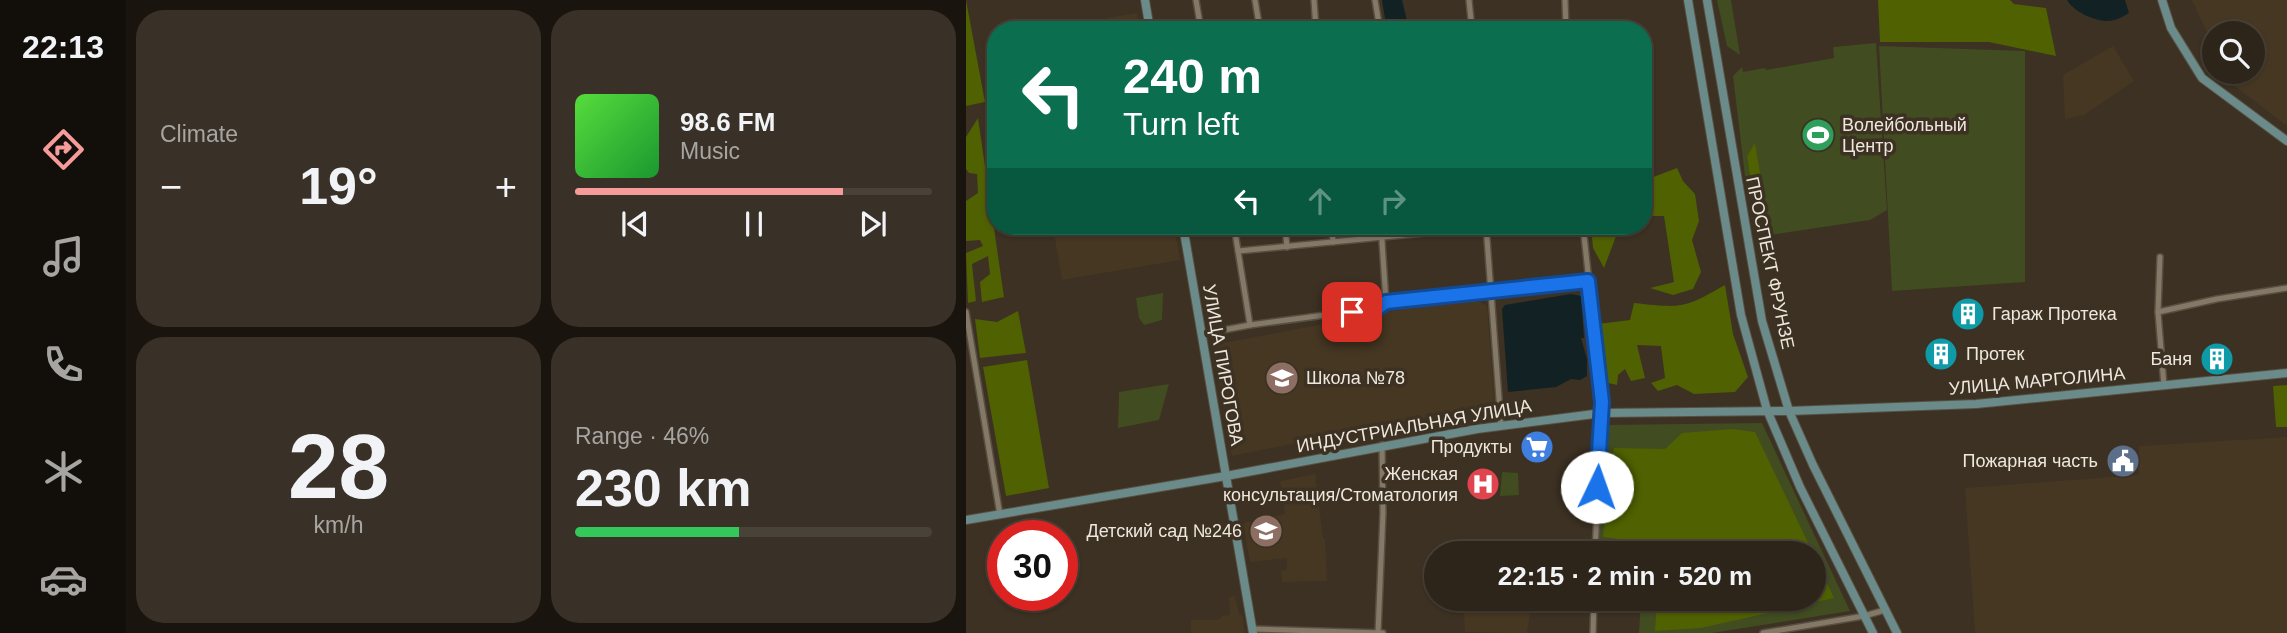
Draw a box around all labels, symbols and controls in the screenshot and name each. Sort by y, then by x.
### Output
map controls [2202,21,2265,84]
button: search [2202,21,2265,84]
text: 22:13 [22,29,104,65]
icon: left [1008,49,1099,140]
text: 240 m [1123,49,1262,103]
text: Turn left [1123,106,1239,142]
text: 98.6 FM [680,107,775,137]
place label: Волейбольный Центр [1842,115,1967,156]
sports icon: Волейбольный Центр [1799,116,1837,154]
text: Climate [160,121,238,147]
icon: directions [39,125,88,174]
text: Music [680,138,740,164]
text: 19° [299,157,378,215]
text: − [160,166,182,208]
text: + [495,166,517,208]
street label: ПРОСПЕКТ ФРУНЗЕ [1742,175,1798,351]
icon: left [1228,182,1266,220]
icon: ahead [1301,182,1339,220]
icon: right [1374,182,1412,220]
icon: previous [616,205,654,243]
icon: pause [735,205,773,243]
icon: next [854,205,892,243]
icon: music [39,232,88,281]
pin [1322,282,1382,342]
street label: УЛИЦА ПИРОГОВА [1199,283,1247,447]
icon: arrive [1333,293,1371,331]
building icon: Гараж Протека [1949,295,1987,333]
place label: Гараж Протека [1992,304,2118,324]
building icon: Протек [1922,335,1960,373]
icon: phone [39,340,88,389]
building icon: Баня [2198,340,2236,378]
place label: Протек [1966,344,2025,364]
place label: Баня [2150,349,2192,369]
school or university icon: Школа №78 [1263,359,1301,397]
street label: УЛИЦА МАРГОЛИНА [1948,363,2126,399]
place label: Школа №78 [1306,368,1405,388]
street label: ИНДУСТРИАЛЬНАЯ УЛИЦА [1295,395,1533,457]
text: 28 [288,416,389,517]
text: Range · 46% [575,423,709,449]
supermarket icon: Продукты [1518,428,1556,466]
place label: Продукты [1431,437,1512,457]
public building icon: Пожарная часть [2104,442,2142,480]
icon: climate [39,447,88,496]
position arrow [1560,450,1634,524]
place label: Пожарная часть [1962,451,2098,471]
text: 230 km [575,459,751,517]
place label: Женская консультация/Стоматология [1223,464,1458,505]
hospital icon: Женская консультация/Стоматология [1464,465,1502,503]
text: km/h [314,512,363,538]
school or university icon: Детский сад №246 [1247,512,1285,550]
speed limit sign: 30 [987,520,1078,611]
place label: Детский сад №246 [1087,521,1242,541]
icon: car [39,555,88,604]
text: 22:15 · 2 min · 520 m [1498,561,1752,591]

